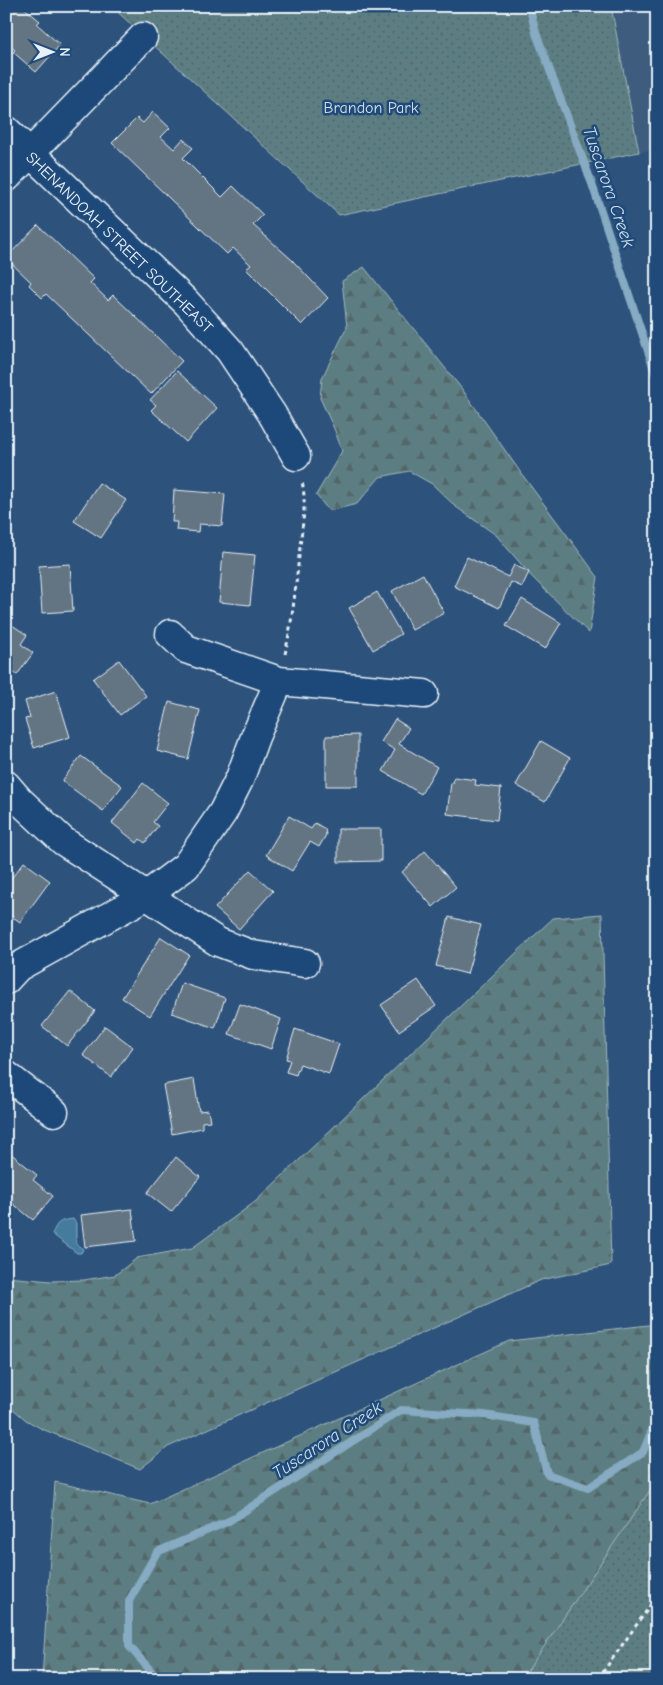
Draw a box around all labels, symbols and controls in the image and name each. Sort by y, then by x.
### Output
north arrow [28,28,78,78]
text: N [56,47,73,57]
park label: Brandon Park [324,99,419,117]
water label: Tuscarora Creek [578,124,639,251]
street label: SHENANDOAH STREET SOUTHEAST [22,148,217,337]
water label: Tuscarora Creek [268,1397,386,1484]

